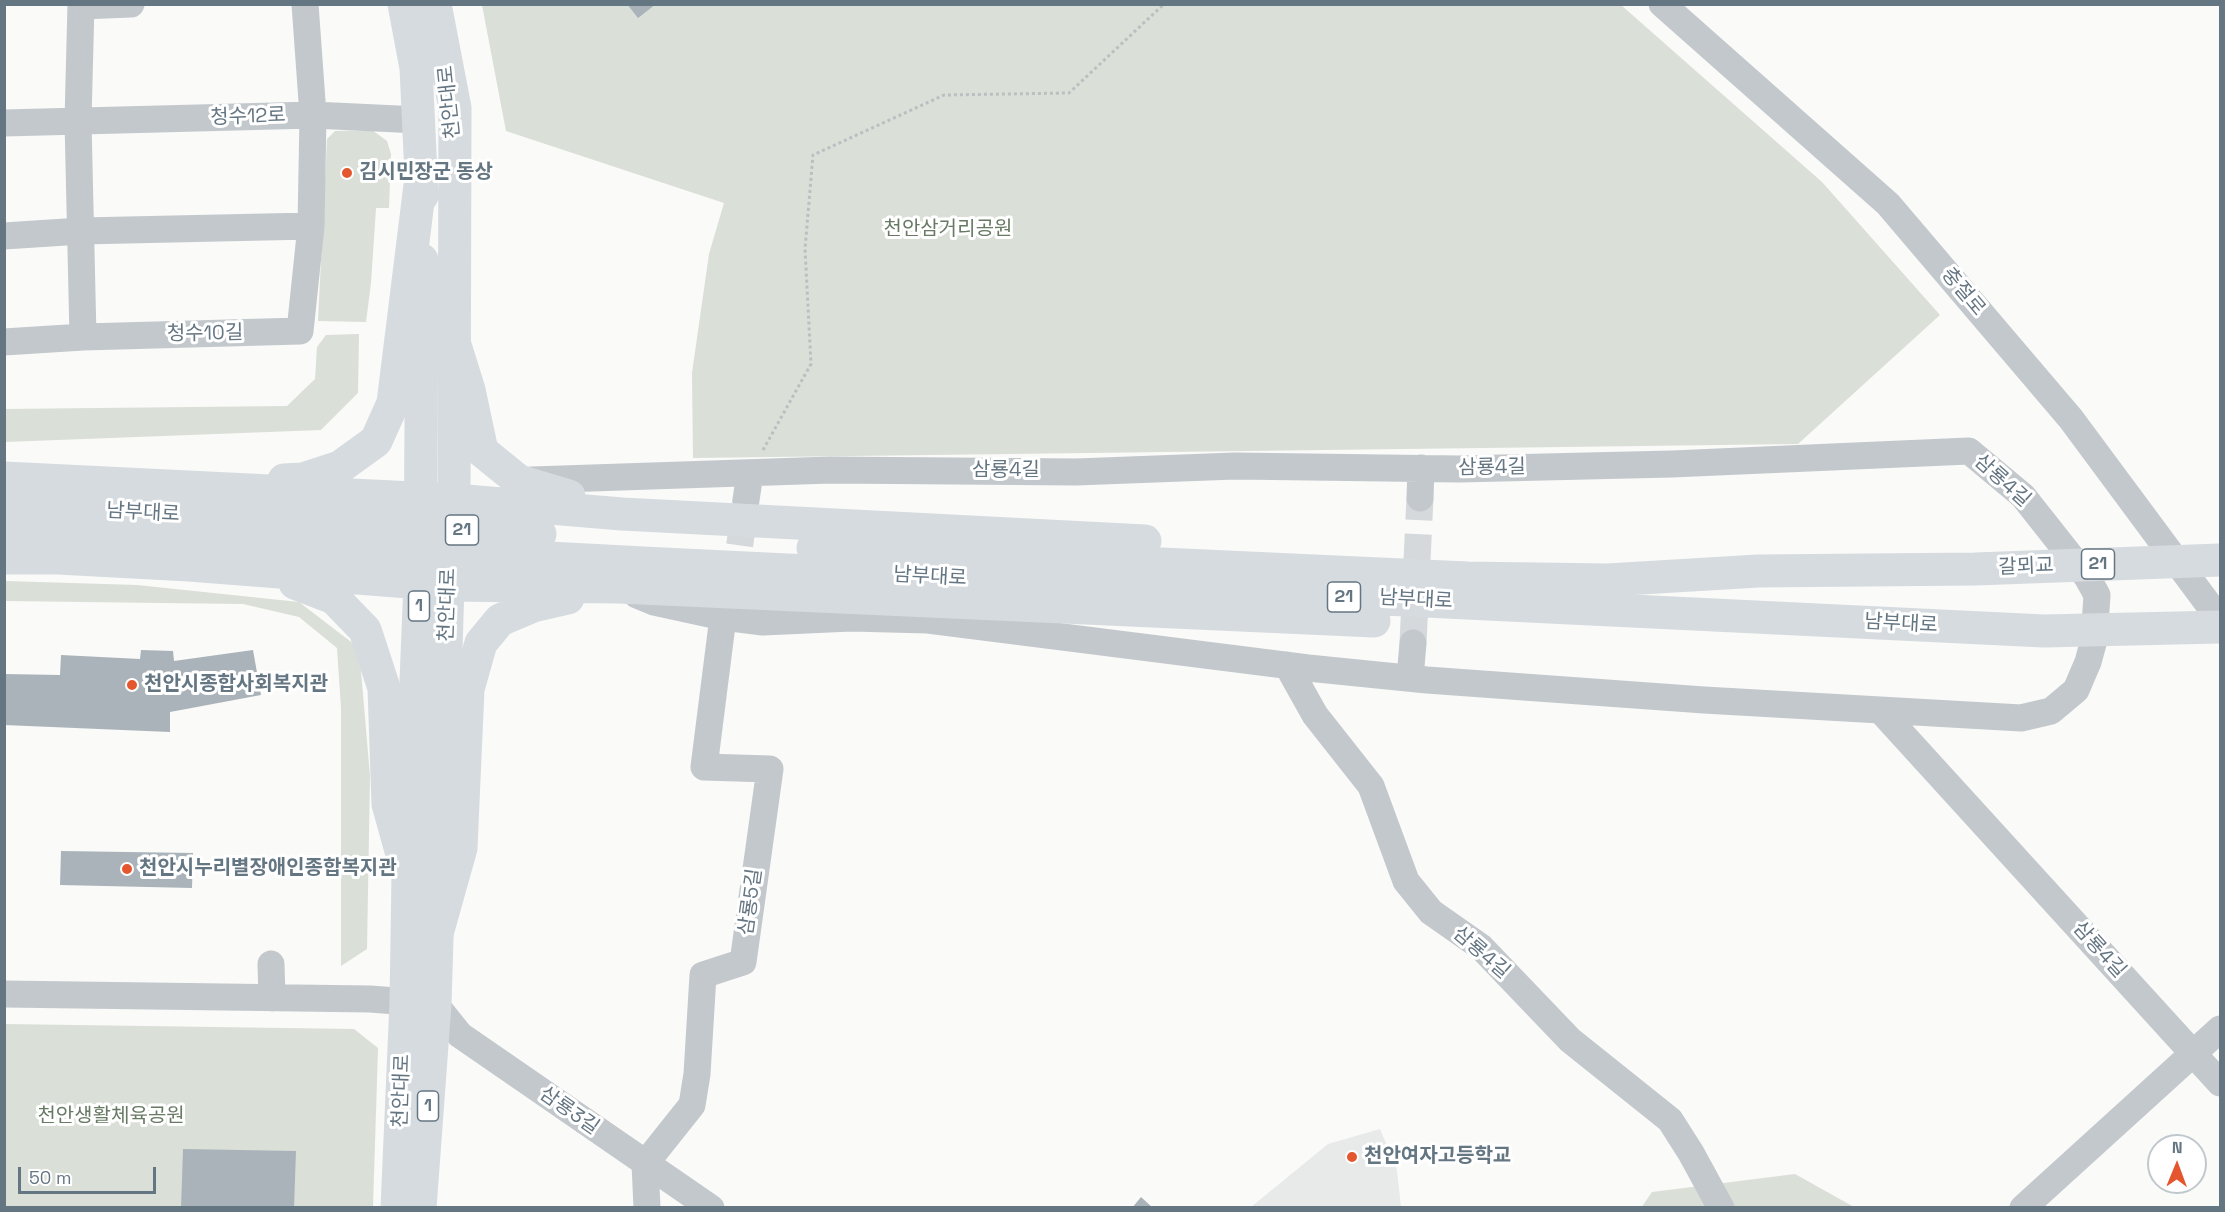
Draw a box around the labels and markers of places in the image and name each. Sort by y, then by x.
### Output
place label: 김시민장군 동상 [359,161,493,185]
marker: 김시민장군 동상 [340,166,354,180]
place label: 천안시종합사회복지관 [144,673,328,697]
marker: 천안시종합사회복지관 [125,678,139,692]
place label: 천안시누리별장애인종합복지관 [139,857,397,881]
marker: 천안시누리별장애인종합복지관 [120,862,134,876]
place label: 천안여자고등학교 [1364,1145,1511,1169]
marker: 천안여자고등학교 [1345,1150,1359,1164]

